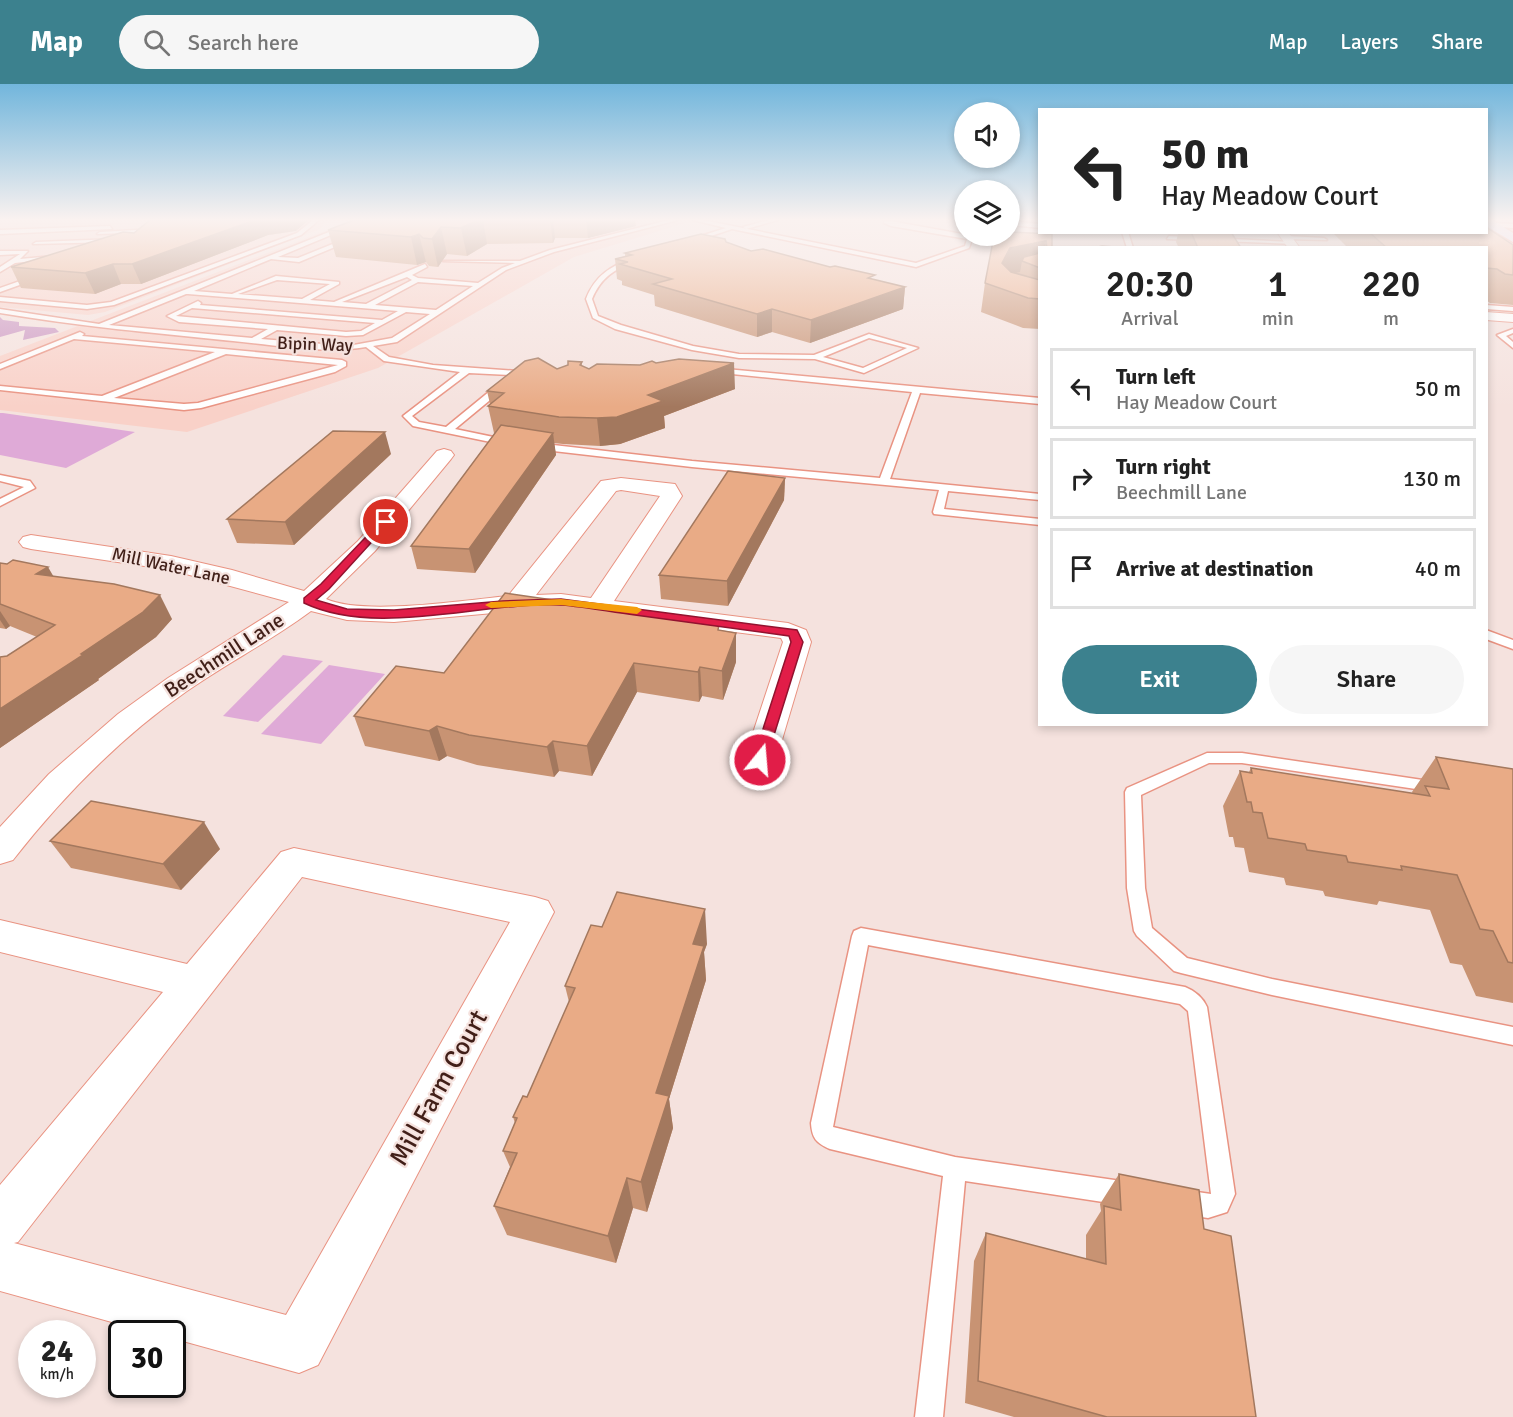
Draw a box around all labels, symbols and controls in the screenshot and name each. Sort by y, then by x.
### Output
search box [119,15,539,69]
text: Map [30,25,83,59]
icon: search [140,26,173,59]
text: Search here [188,29,299,56]
text: Map [1269,29,1307,55]
text: Layers [1340,29,1398,55]
text: Share [1431,29,1483,55]
map controls [954,102,1020,246]
button: sound [954,102,1020,168]
text: 50 m [1161,129,1250,180]
icon: left [1062,132,1140,210]
button: layers [954,180,1020,246]
text: Hay Meadow Court [1161,180,1378,213]
text: 20:30 [1106,262,1194,307]
text: 1 [1268,262,1288,307]
text: 220 [1362,262,1420,307]
text: Arrival [1121,306,1179,331]
text: min [1262,306,1294,331]
text: m [1383,306,1399,331]
street label: Bipin Way [277,332,354,356]
text: Turn left [1116,363,1196,390]
icon: left [1065,372,1098,405]
text: 50 m [1415,375,1461,402]
text: Hay Meadow Court [1116,390,1277,415]
text: Turn right [1116,453,1211,480]
icon: right [1065,462,1098,495]
text: 130 m [1403,465,1461,492]
text: Beechmill Lane [1116,480,1247,505]
pin [360,496,411,547]
icon: arrive [369,505,402,538]
street label: Mill Water Lane [110,543,232,589]
icon: arrive [1065,552,1098,585]
text: Arrive at destination [1116,555,1313,582]
text: 40 m [1415,555,1461,582]
street label: Beechmill Lane [159,607,289,703]
button: Exit [1062,645,1257,714]
button: Share [1269,645,1464,714]
position arrow [728,728,792,792]
street label: Mill Farm Court [383,1005,495,1171]
speed limit sign: 30 [108,1320,186,1398]
text: 24 [41,1333,73,1370]
text: km/h [40,1365,74,1383]

